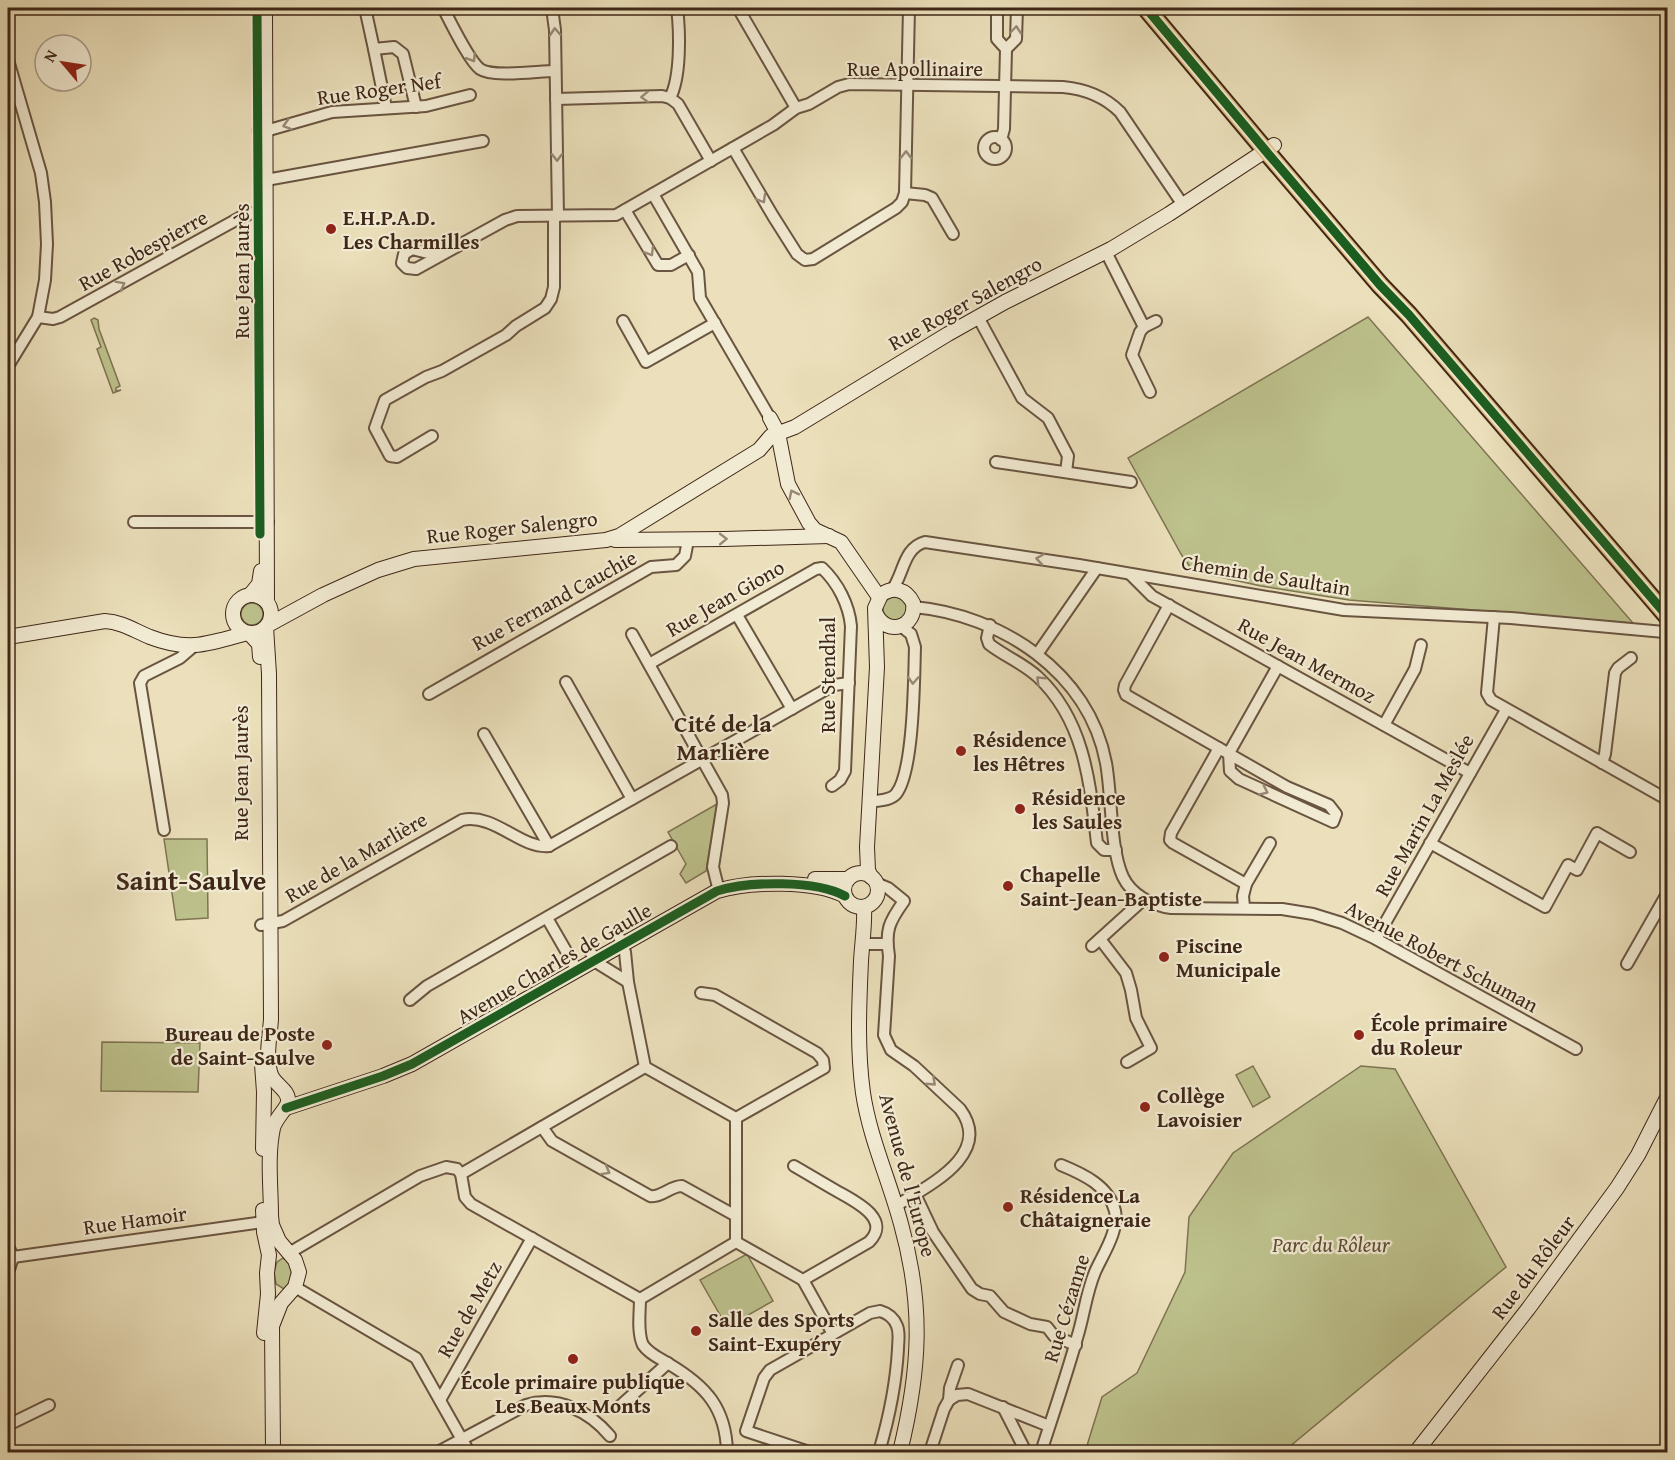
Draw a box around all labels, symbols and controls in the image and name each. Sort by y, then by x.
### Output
one-way arrow [1009,26,1022,35]
one-way arrow [548,28,561,37]
north arrow [33,33,93,93]
text: N [37,45,63,66]
one-way arrow [464,52,476,62]
street label: Rue Apollinaire [847,53,983,84]
street label: Rue Roger Nef [315,65,445,113]
one-way arrow [641,91,650,103]
one-way arrow [282,118,293,130]
one-way arrow [900,151,912,160]
one-way arrow [551,153,563,162]
one-way arrow [755,193,767,203]
street label: Rue Robespierre [73,202,213,298]
place label: E.H.P.A.D. Les Charmilles [343,202,479,257]
street label: Rue Jean Jaurès [226,203,257,339]
marker: E.H.P.A.D. Les Charmilles [324,222,338,236]
one-way arrow [643,246,654,256]
street label: Rue Roger Salengro [882,248,1048,358]
one-way arrow [115,281,125,292]
one-way arrow [789,489,801,500]
street label: Rue Roger Salengro [425,503,599,551]
one-way arrow [719,533,728,546]
street label: Rue Fernand Cauchie [466,542,642,658]
street label: Chemin de Saultain [1179,546,1353,604]
street label: Rue Jean Giono [660,552,790,644]
one-way arrow [1035,553,1044,565]
street label: Rue Jean Mermoz [1232,609,1382,711]
street label: Rue Stendhal [812,617,843,733]
one-way arrow [907,675,920,684]
one-way arrow [1036,676,1047,687]
street label: Rue Jean Jaurès [225,705,256,841]
district label: Cité de la Marlière [674,706,773,769]
place label: Résidence les Hêtres [973,724,1067,779]
street label: Rue Marin La Meslée [1366,728,1482,902]
marker: Résidence les Hêtres [954,744,968,758]
place label: Résidence les Saules [1032,782,1126,837]
one-way arrow [1258,784,1269,796]
marker: Résidence les Saules [1013,802,1027,816]
street label: Rue de la Marlière [279,804,433,910]
place label: Chapelle Saint-Jean-Baptiste [1020,859,1202,914]
district label: Saint-Saulve [116,860,266,900]
marker: Chapelle Saint-Jean-Baptiste [1001,879,1015,893]
street label: Avenue Robert Schuman [1340,892,1544,1020]
street label: Avenue Charles de Gaulle [451,894,657,1032]
place label: Piscine Municipale [1176,930,1281,985]
marker: Piscine Municipale [1157,950,1171,964]
place label: École primaire du Roleur [1371,1008,1508,1063]
place label: Bureau de Poste de Saint-Saulve [165,1018,315,1073]
marker: École primaire du Roleur [1352,1028,1366,1042]
marker: Bureau de Poste de Saint-Saulve [320,1038,334,1052]
one-way arrow [925,1075,936,1086]
place label: Collège Lavoisier [1157,1080,1242,1135]
street label: Avenue de l'Europe [871,1090,945,1260]
marker: Collège Lavoisier [1138,1100,1152,1114]
one-way arrow [599,1164,610,1175]
place label: Résidence La Châtaigneraie [1020,1180,1151,1235]
street label: Rue Hamoir [81,1197,189,1243]
marker: Résidence La Châtaigneraie [1001,1200,1015,1214]
street label: Rue du Rôleur [1483,1208,1583,1326]
park label: Parc du Rôleur [1271,1229,1391,1260]
street label: Rue Cézanne [1035,1250,1097,1366]
street label: Rue de Metz [429,1255,509,1363]
place label: Salle des Sports Saint-Exupéry [708,1304,855,1359]
marker: Salle des Sports Saint-Exupéry [689,1324,703,1338]
marker: École primaire publique Les Beaux Monts [566,1352,580,1366]
place label: École primaire publique Les Beaux Monts [461,1366,685,1421]

